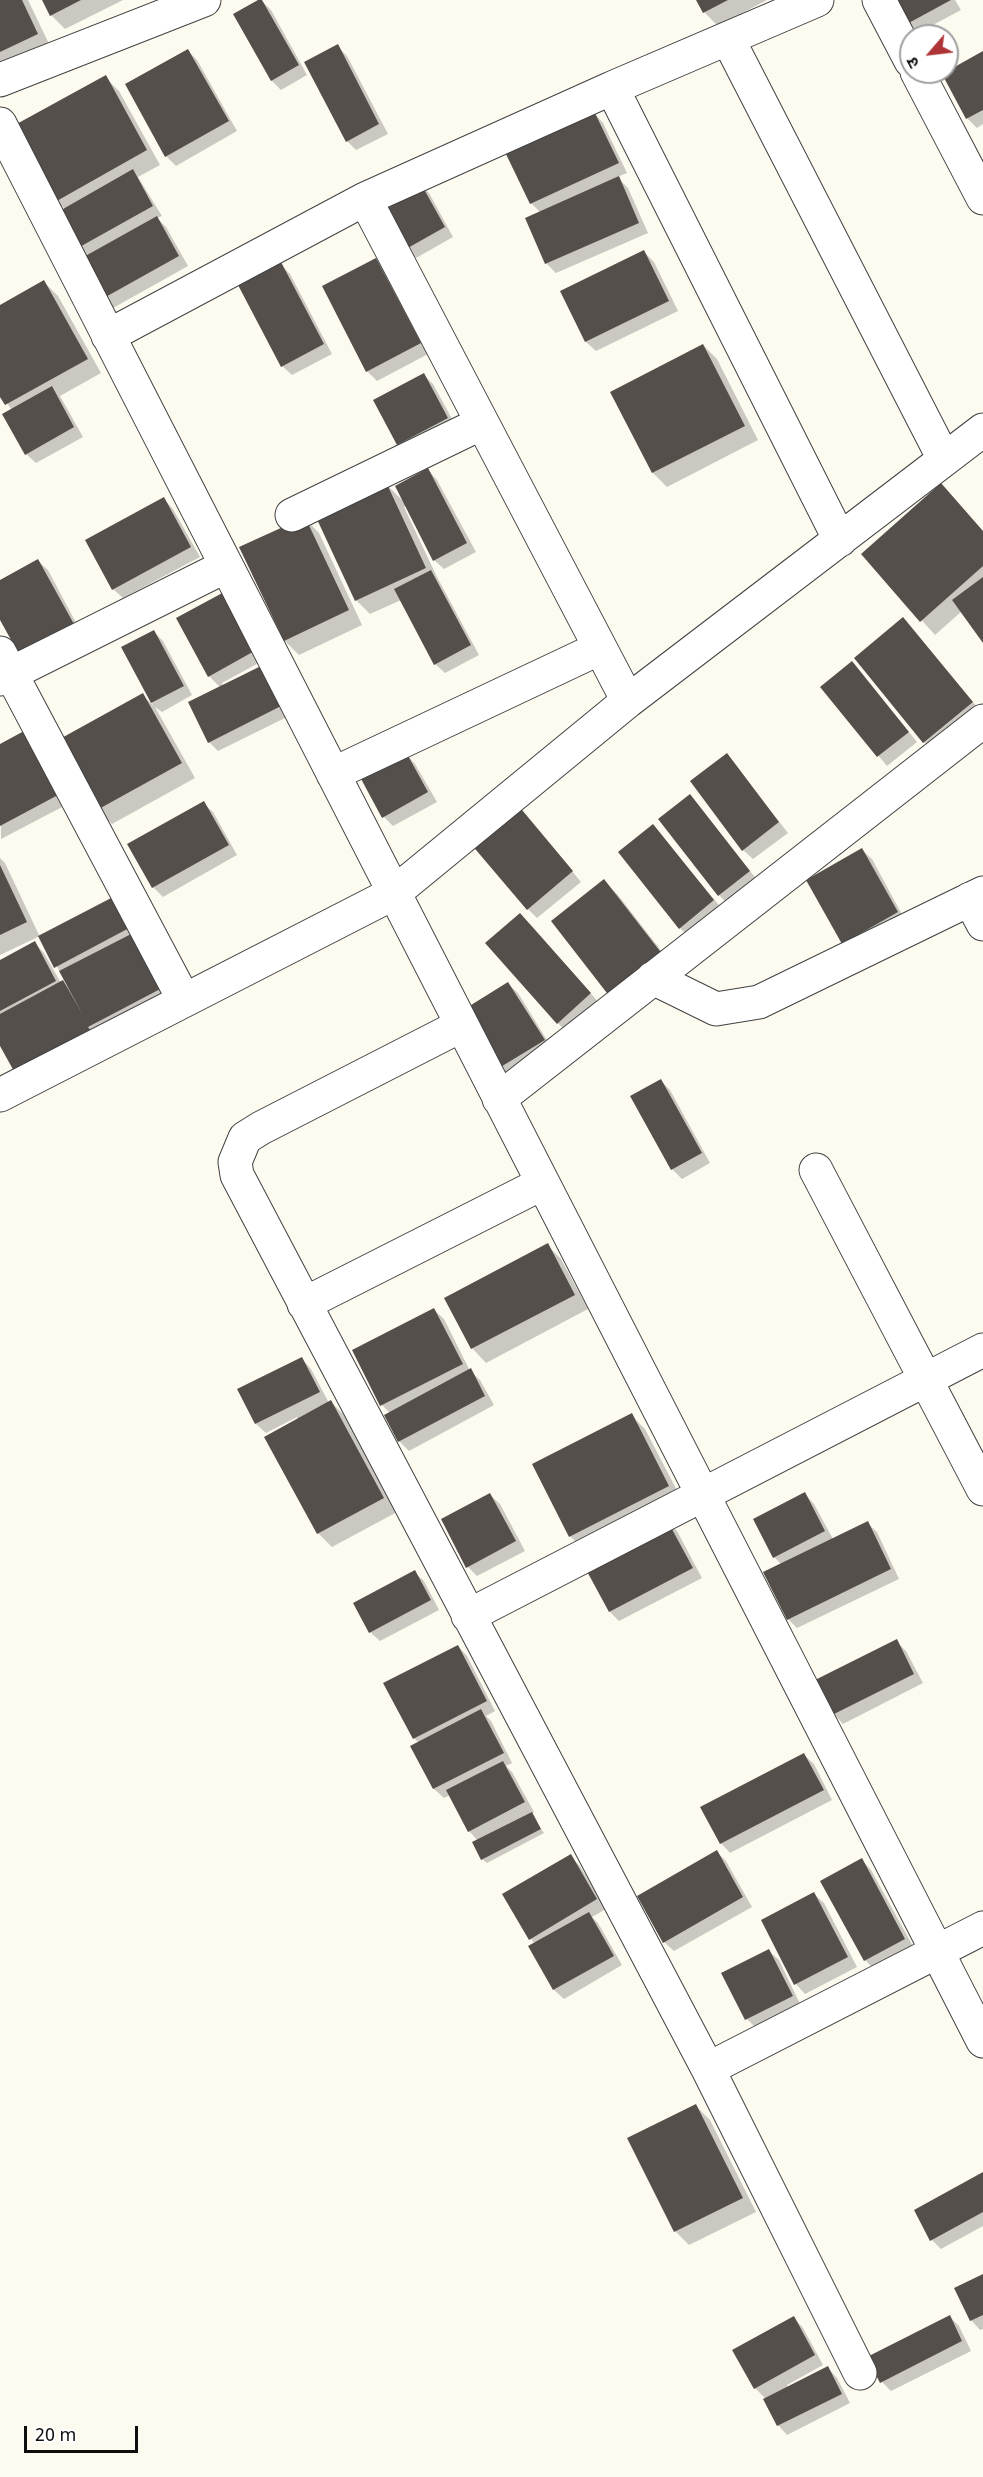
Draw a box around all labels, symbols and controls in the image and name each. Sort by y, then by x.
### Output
north arrow [899,24,959,84]
text: उ [903,53,926,71]
scale bar [27,2414,141,2452]
text: 20 m [35,2425,76,2448]

